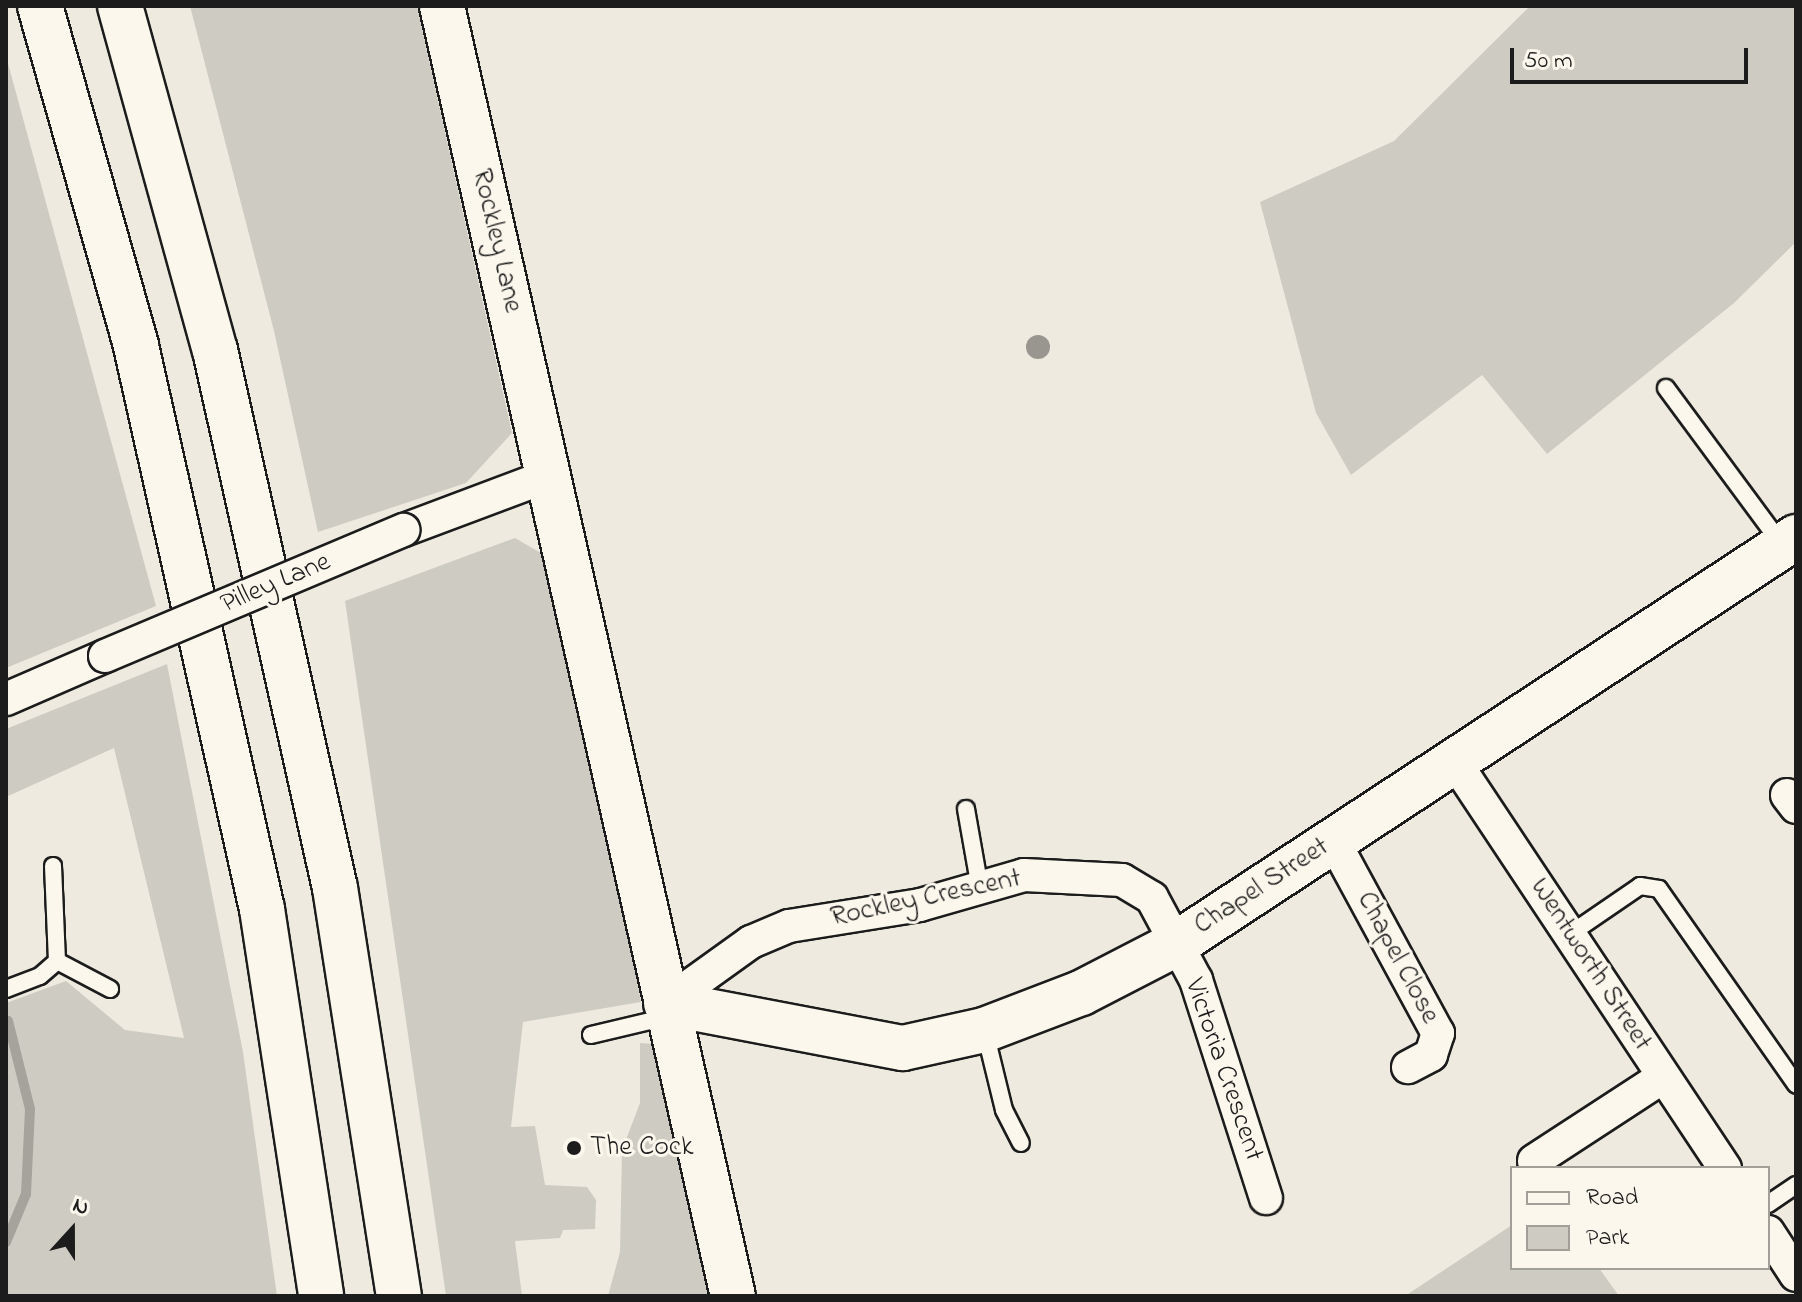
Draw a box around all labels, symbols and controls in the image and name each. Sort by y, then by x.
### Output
scale bar [1514,32,1752,82]
text: 50 m [1524,44,1573,79]
street label: Rockley Lane [463,166,529,316]
street label: Pilley Lane [216,546,336,622]
street label: Chapel Street [1188,831,1336,943]
street label: Rockley Crescent [828,862,1024,936]
street label: Wentworth Street [1522,872,1658,1058]
street label: Chapel Close [1348,886,1446,1030]
street label: Victoria Crescent [1176,974,1270,1166]
place label: The Cock [590,1131,694,1165]
marker: The Cock [565,1139,583,1157]
legend [1510,1166,1770,1270]
text: Road [1586,1181,1638,1216]
north arrow [32,1190,112,1270]
text: N [68,1190,93,1225]
text: Park [1586,1221,1629,1256]

